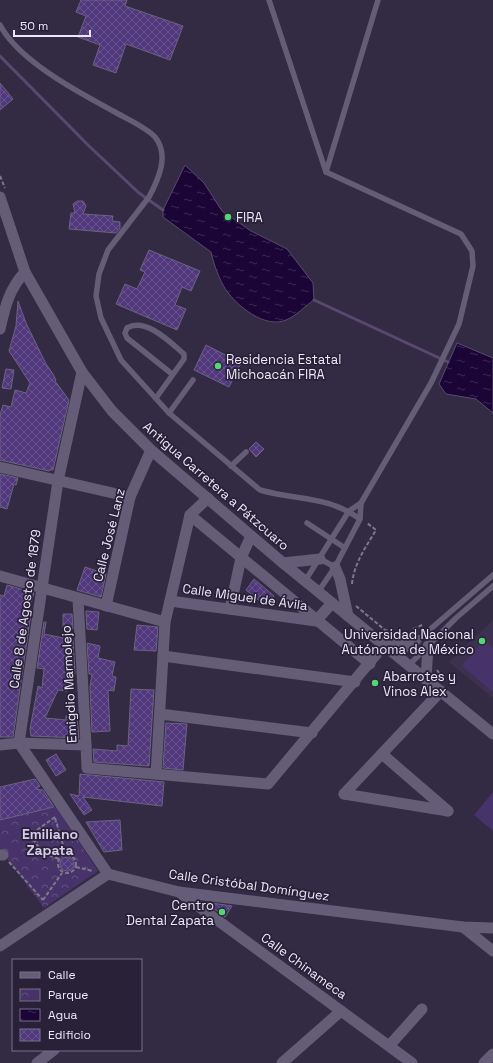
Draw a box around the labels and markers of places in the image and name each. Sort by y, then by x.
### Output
place label: FIRA [236,209,263,226]
marker: FIRA [223,212,233,222]
place label: Residencia Estatal Michoacán FIRA [226,351,341,383]
marker: Residencia Estatal Michoacán FIRA [213,361,223,371]
place label: Universidad Nacional Autónoma de México [341,626,474,658]
marker: Universidad Nacional Autónoma de México [477,636,487,646]
place label: Abarrotes y Vinos Alex [383,668,456,700]
marker: Abarrotes y Vinos Alex [370,678,380,688]
place label: Centro Dental Zapata [126,897,215,929]
marker: Centro Dental Zapata [217,907,227,917]

